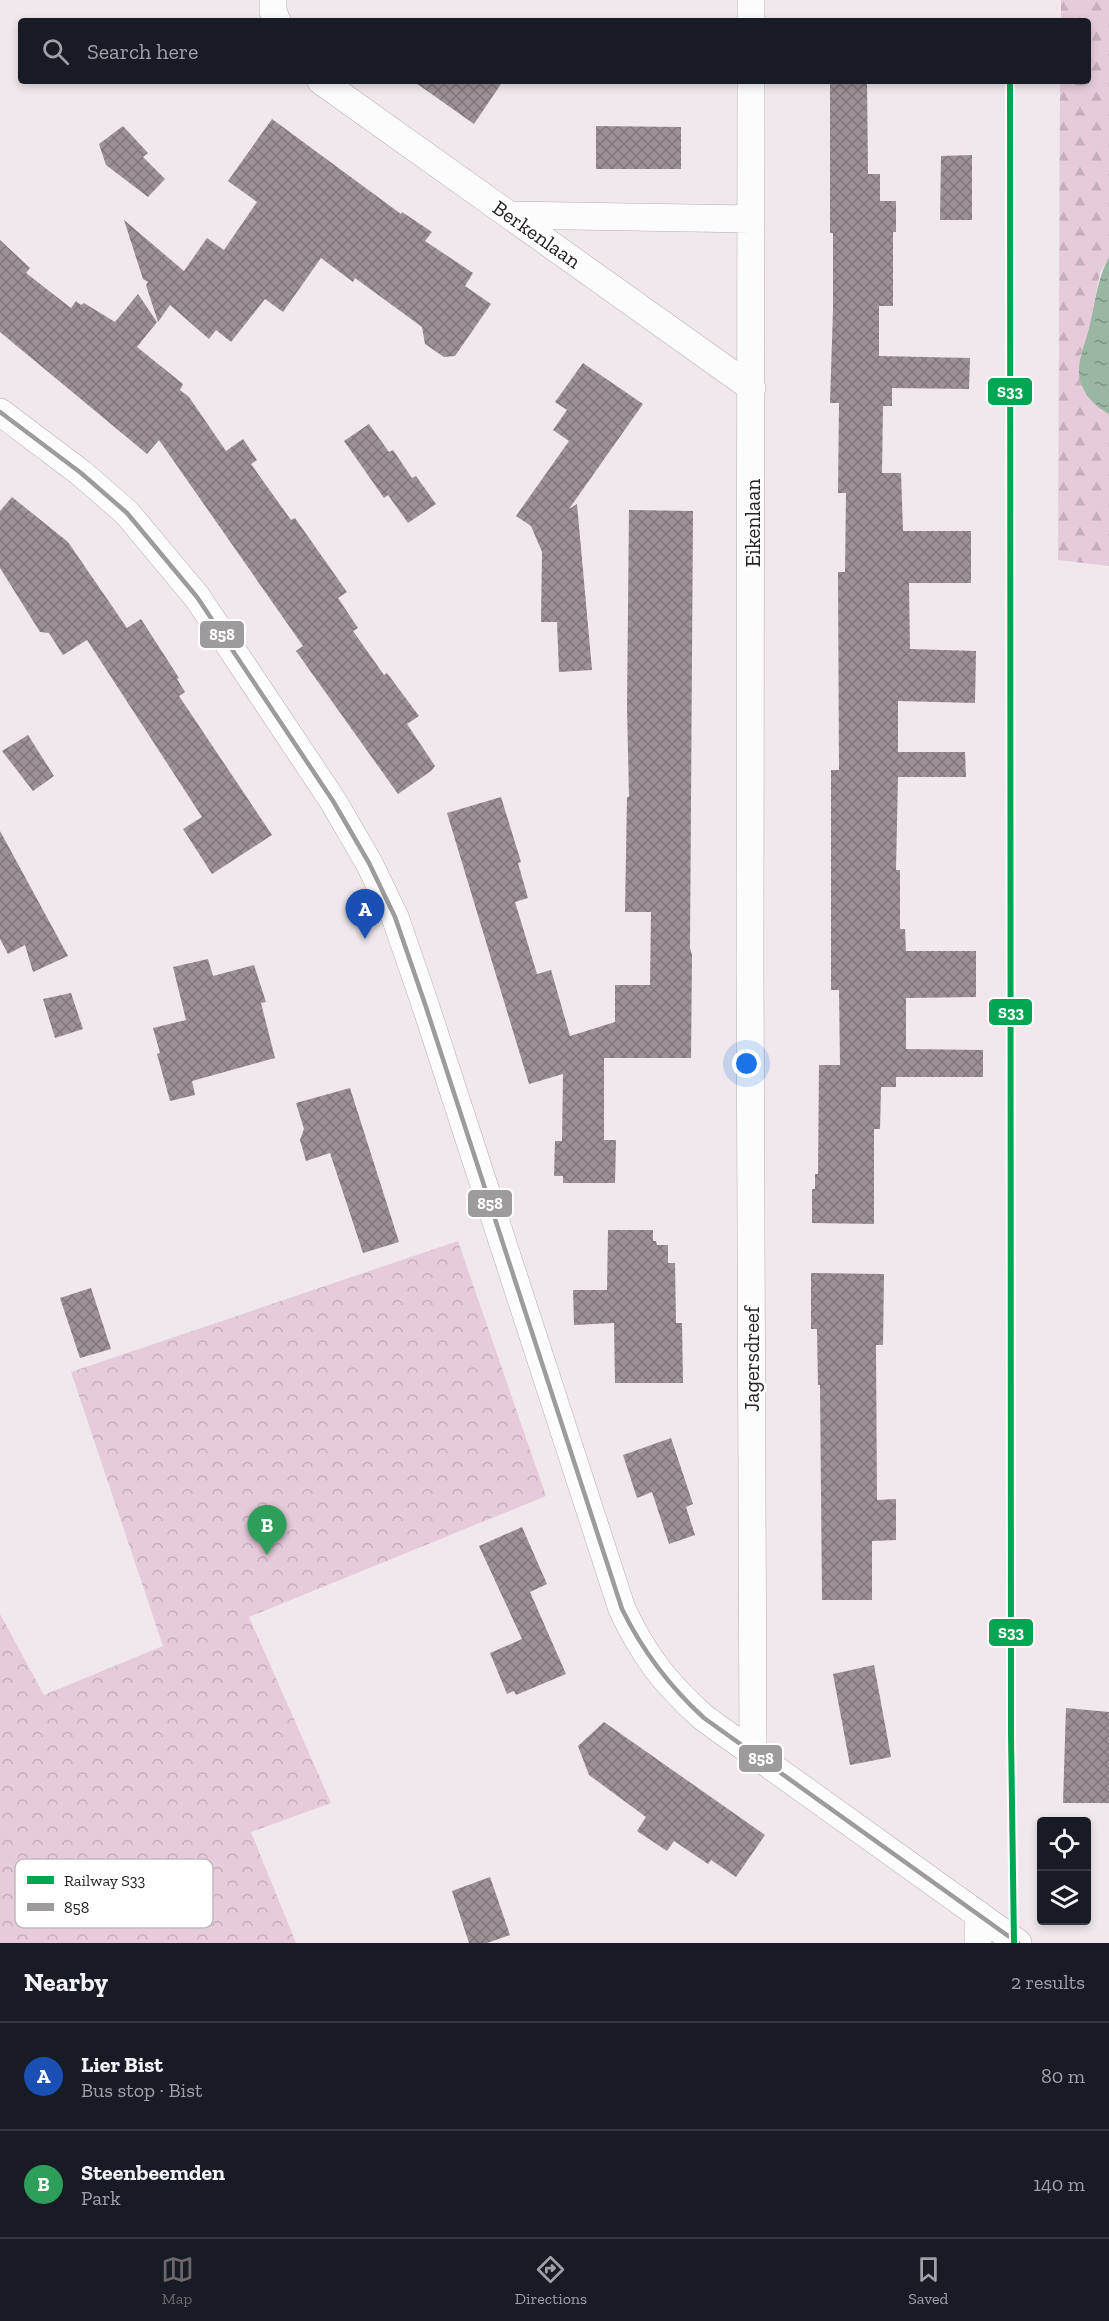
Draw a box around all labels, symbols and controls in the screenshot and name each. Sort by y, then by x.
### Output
search box [18,18,1091,84]
icon: search [39,35,72,68]
text: Search here [87,38,198,65]
street label: Berkenlaan [488,195,586,273]
line badge: S33 [987,377,1033,406]
text: S33 [997,382,1023,401]
street label: Eikenlaan [740,479,765,567]
line badge: 858 [199,620,245,649]
text: 858 [209,625,235,644]
pin: A [346,890,385,939]
line badge: S33 [988,998,1033,1026]
text: S33 [998,1003,1024,1022]
your location [732,1049,761,1078]
line badge: 858 [467,1189,513,1218]
text: 858 [477,1194,503,1213]
street label: Jagersdreef [739,1305,764,1412]
pin: B [248,1506,286,1555]
line badge: S33 [988,1618,1034,1647]
text: S33 [998,1623,1024,1642]
line badge: 858 [738,1744,783,1773]
text: 858 [748,1749,774,1768]
map controls [1037,1817,1091,1925]
button: locate [1037,1817,1091,1871]
legend [15,1859,213,1928]
text: Railway S33 [64,1871,146,1890]
button: layers [1037,1871,1091,1925]
text: 858 [64,1898,89,1917]
text: Nearby [24,1966,108,1998]
text: 2 results [1011,1970,1085,1994]
text: Lier Bist [81,2051,163,2078]
text: A [37,2064,50,2088]
text: 80 m [1041,2064,1085,2088]
text: Bus stop · Bist [81,2078,202,2102]
text: Steenbeemden [81,2159,225,2186]
text: B [37,2172,50,2196]
text: 140 m [1033,2172,1085,2196]
text: Park [81,2186,121,2210]
tab: Map [161,2253,194,2308]
tab: Directions [515,2253,587,2308]
tab: Saved [908,2253,948,2308]

